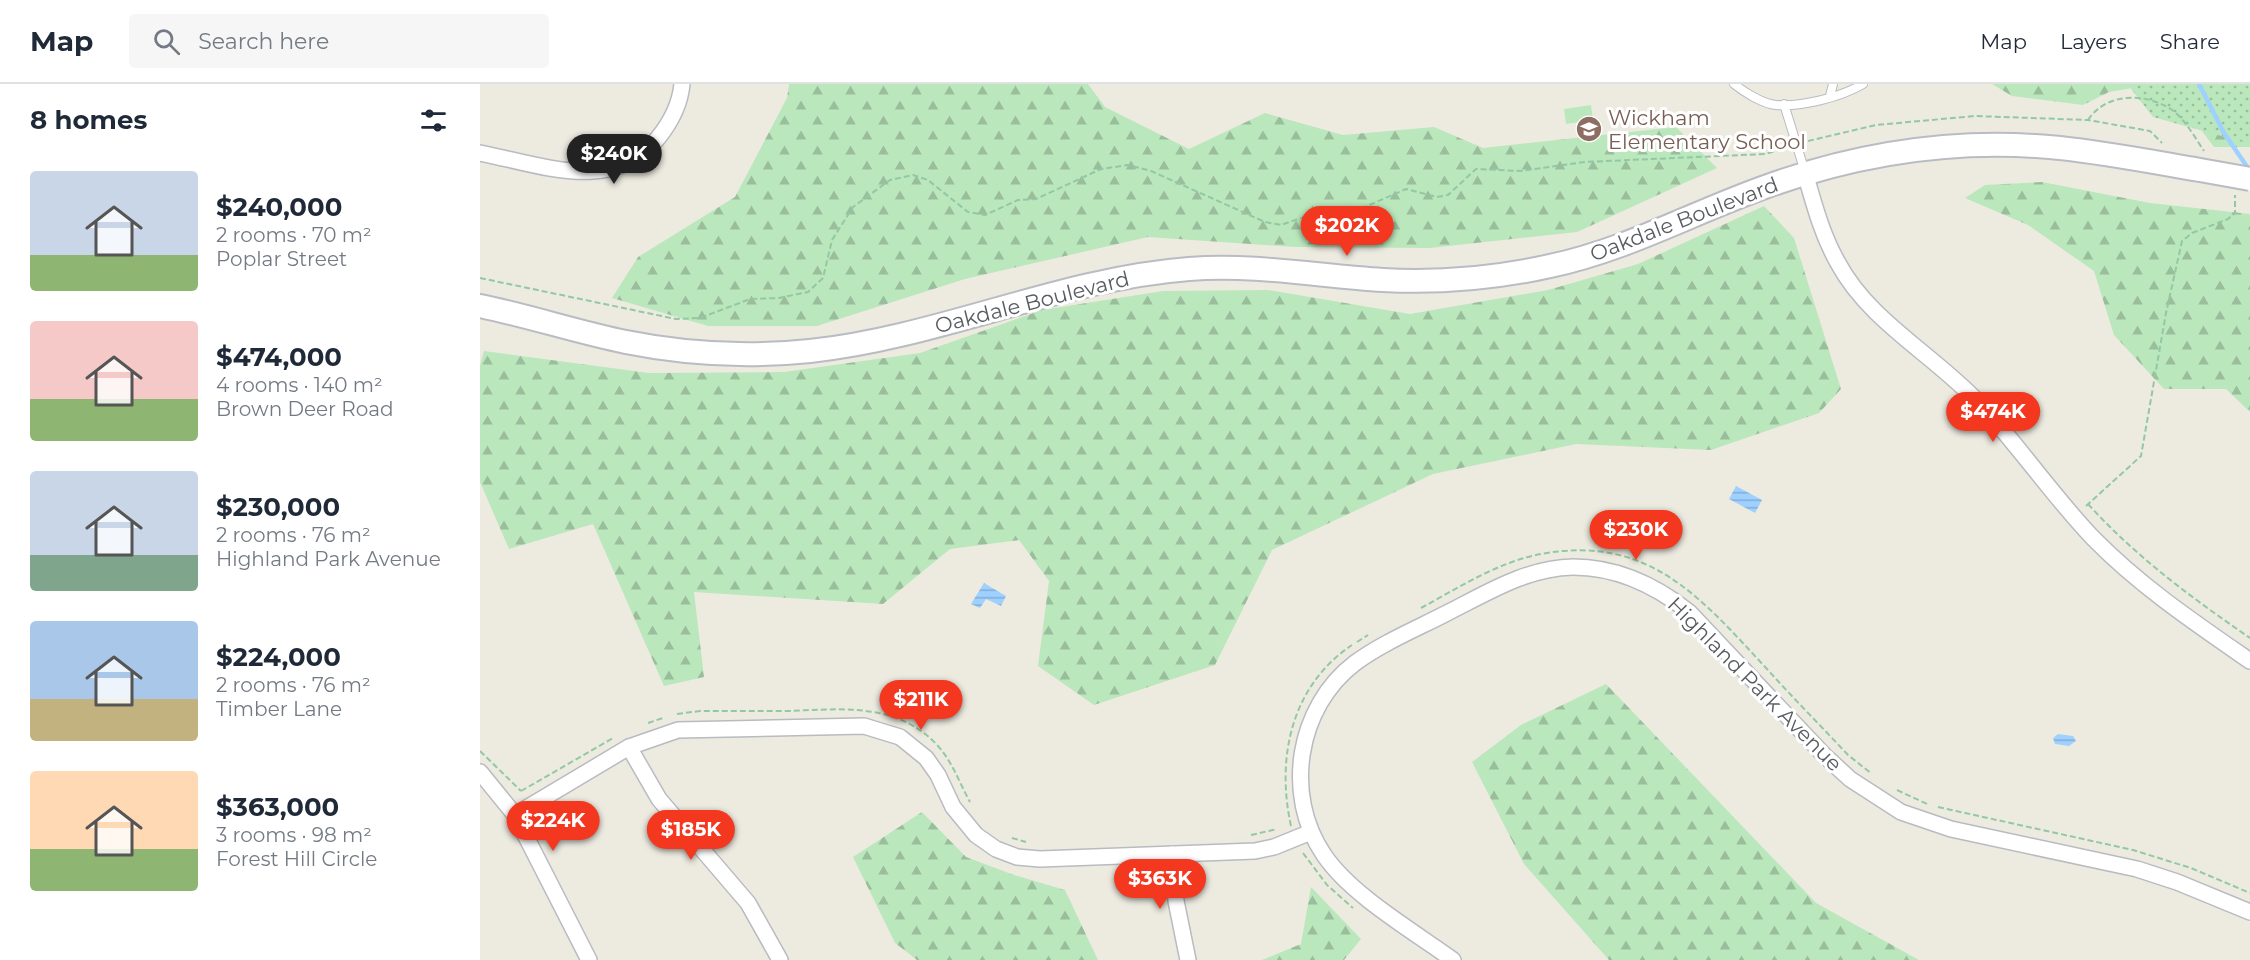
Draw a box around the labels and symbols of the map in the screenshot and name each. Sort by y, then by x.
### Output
place label: Wickham Elementary School [1608,105,1806,154]
school or university icon: Wickham Elementary School [1574,114,1604,144]
pin: $240K [572,134,656,185]
street label: Oakdale Boulevard [1586,172,1782,266]
pin: $202K [1305,206,1389,257]
street label: Oakdale Boulevard [932,266,1132,338]
pin: $474K [1951,392,2035,443]
pin: $230K [1594,510,1678,561]
street label: Highland Park Avenue [1663,592,1847,776]
pin: $211K [879,680,963,731]
pin: $224K [511,801,595,852]
pin: $185K [649,810,733,861]
pin: $363K [1118,859,1202,910]

